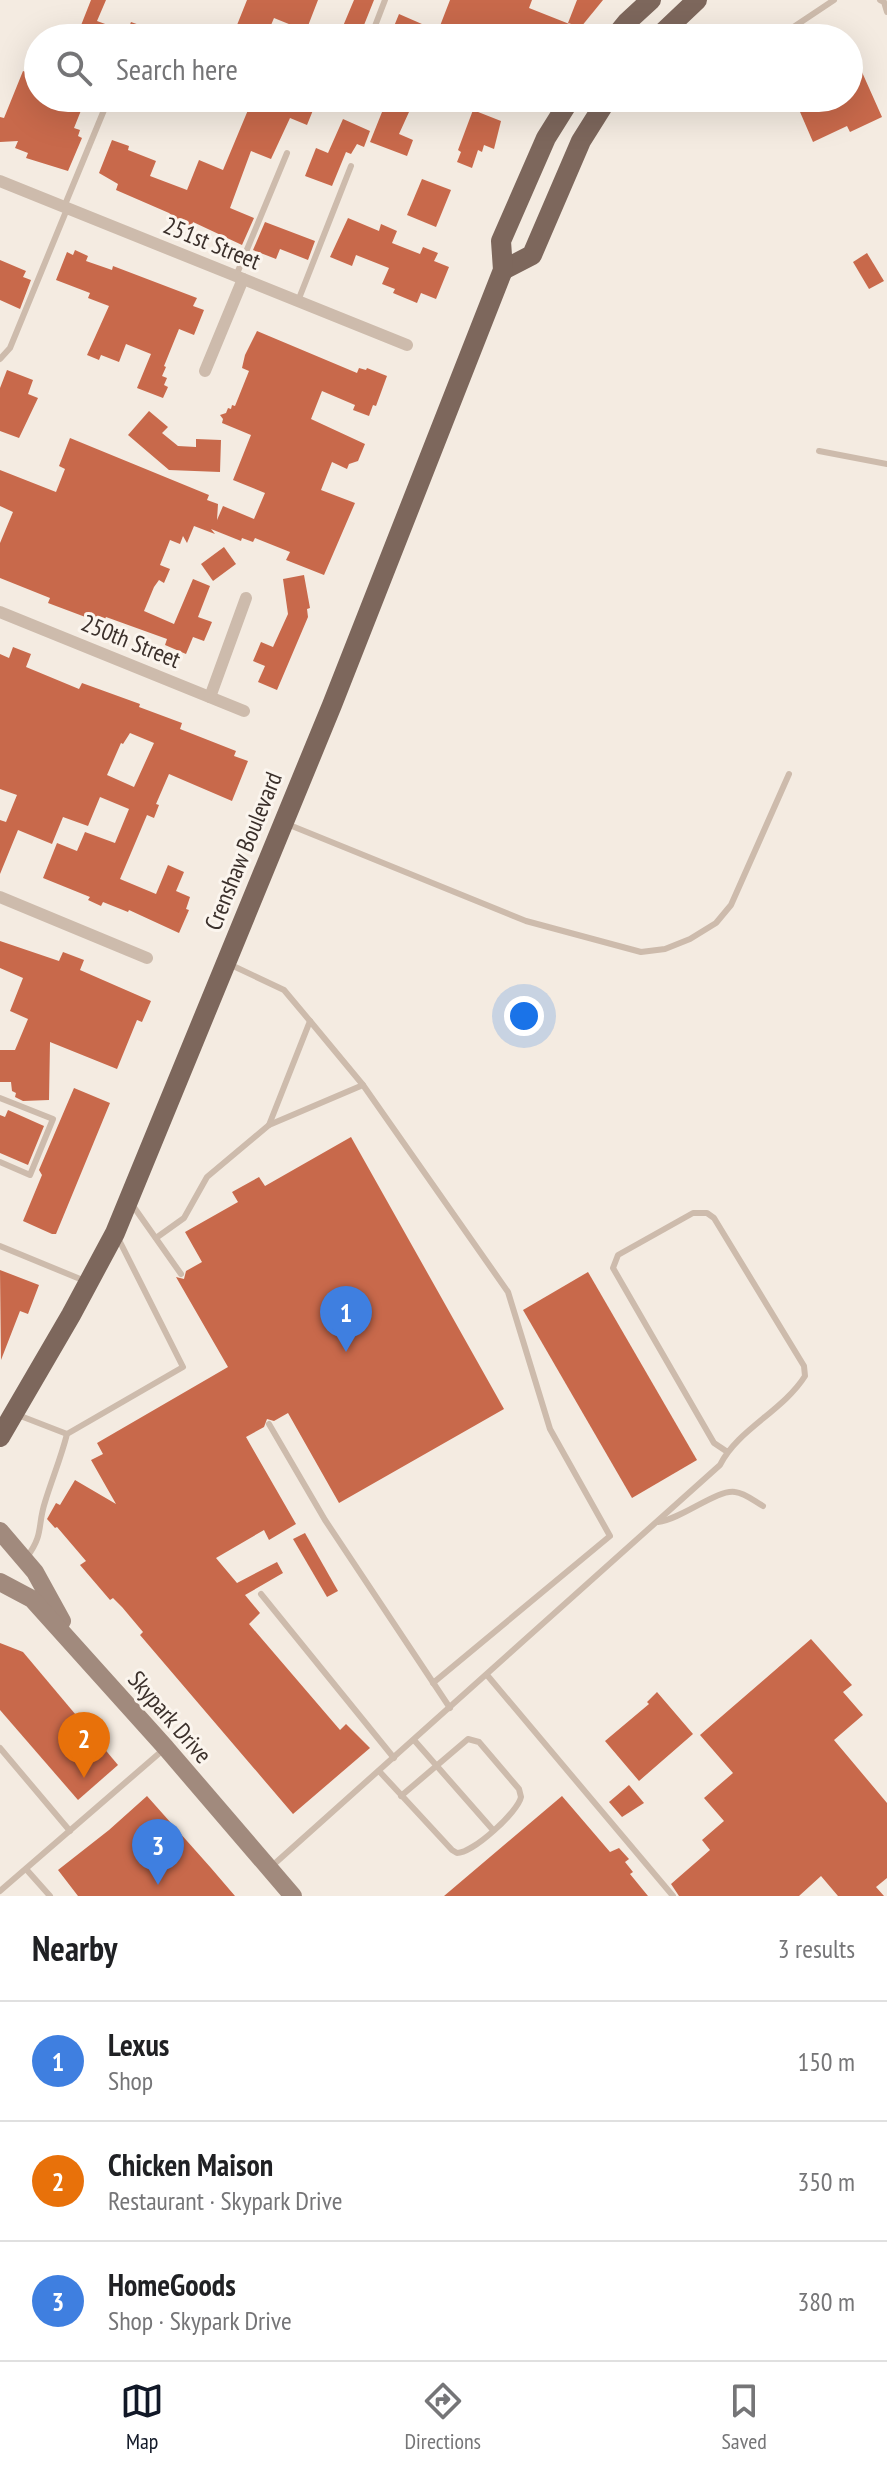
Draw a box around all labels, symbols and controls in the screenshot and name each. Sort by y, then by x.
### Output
search box [24,24,863,112]
icon: search [52,46,96,90]
text: Search here [116,49,238,88]
street label: 251st Street [159,210,265,277]
street label: 250th Street [77,607,186,675]
street label: Crenshaw Boulevard [197,767,289,935]
your location [504,996,544,1036]
pin: 1 [320,1286,372,1352]
street label: Skypark Drive [121,1664,219,1770]
pin: 2 [58,1712,110,1778]
pin: 3 [132,1819,184,1885]
text: Nearby [32,1926,117,1970]
text: 3 results [778,1932,855,1965]
text: Lexus [108,2025,169,2064]
text: 1 [52,2045,64,2078]
text: 150 m [797,2045,855,2078]
text: Shop [108,2064,153,2097]
text: Chicken Maison [108,2145,273,2184]
text: 2 [52,2165,64,2198]
text: 350 m [797,2165,855,2198]
text: Restaurant · Skypark Drive [108,2184,343,2217]
text: HomeGoods [108,2265,236,2304]
text: 3 [52,2285,64,2318]
text: 380 m [797,2285,855,2318]
text: Shop · Skypark Drive [108,2304,292,2337]
tab: Map [120,2379,164,2455]
tab: Directions [405,2379,481,2455]
tab: Saved [721,2379,767,2455]

